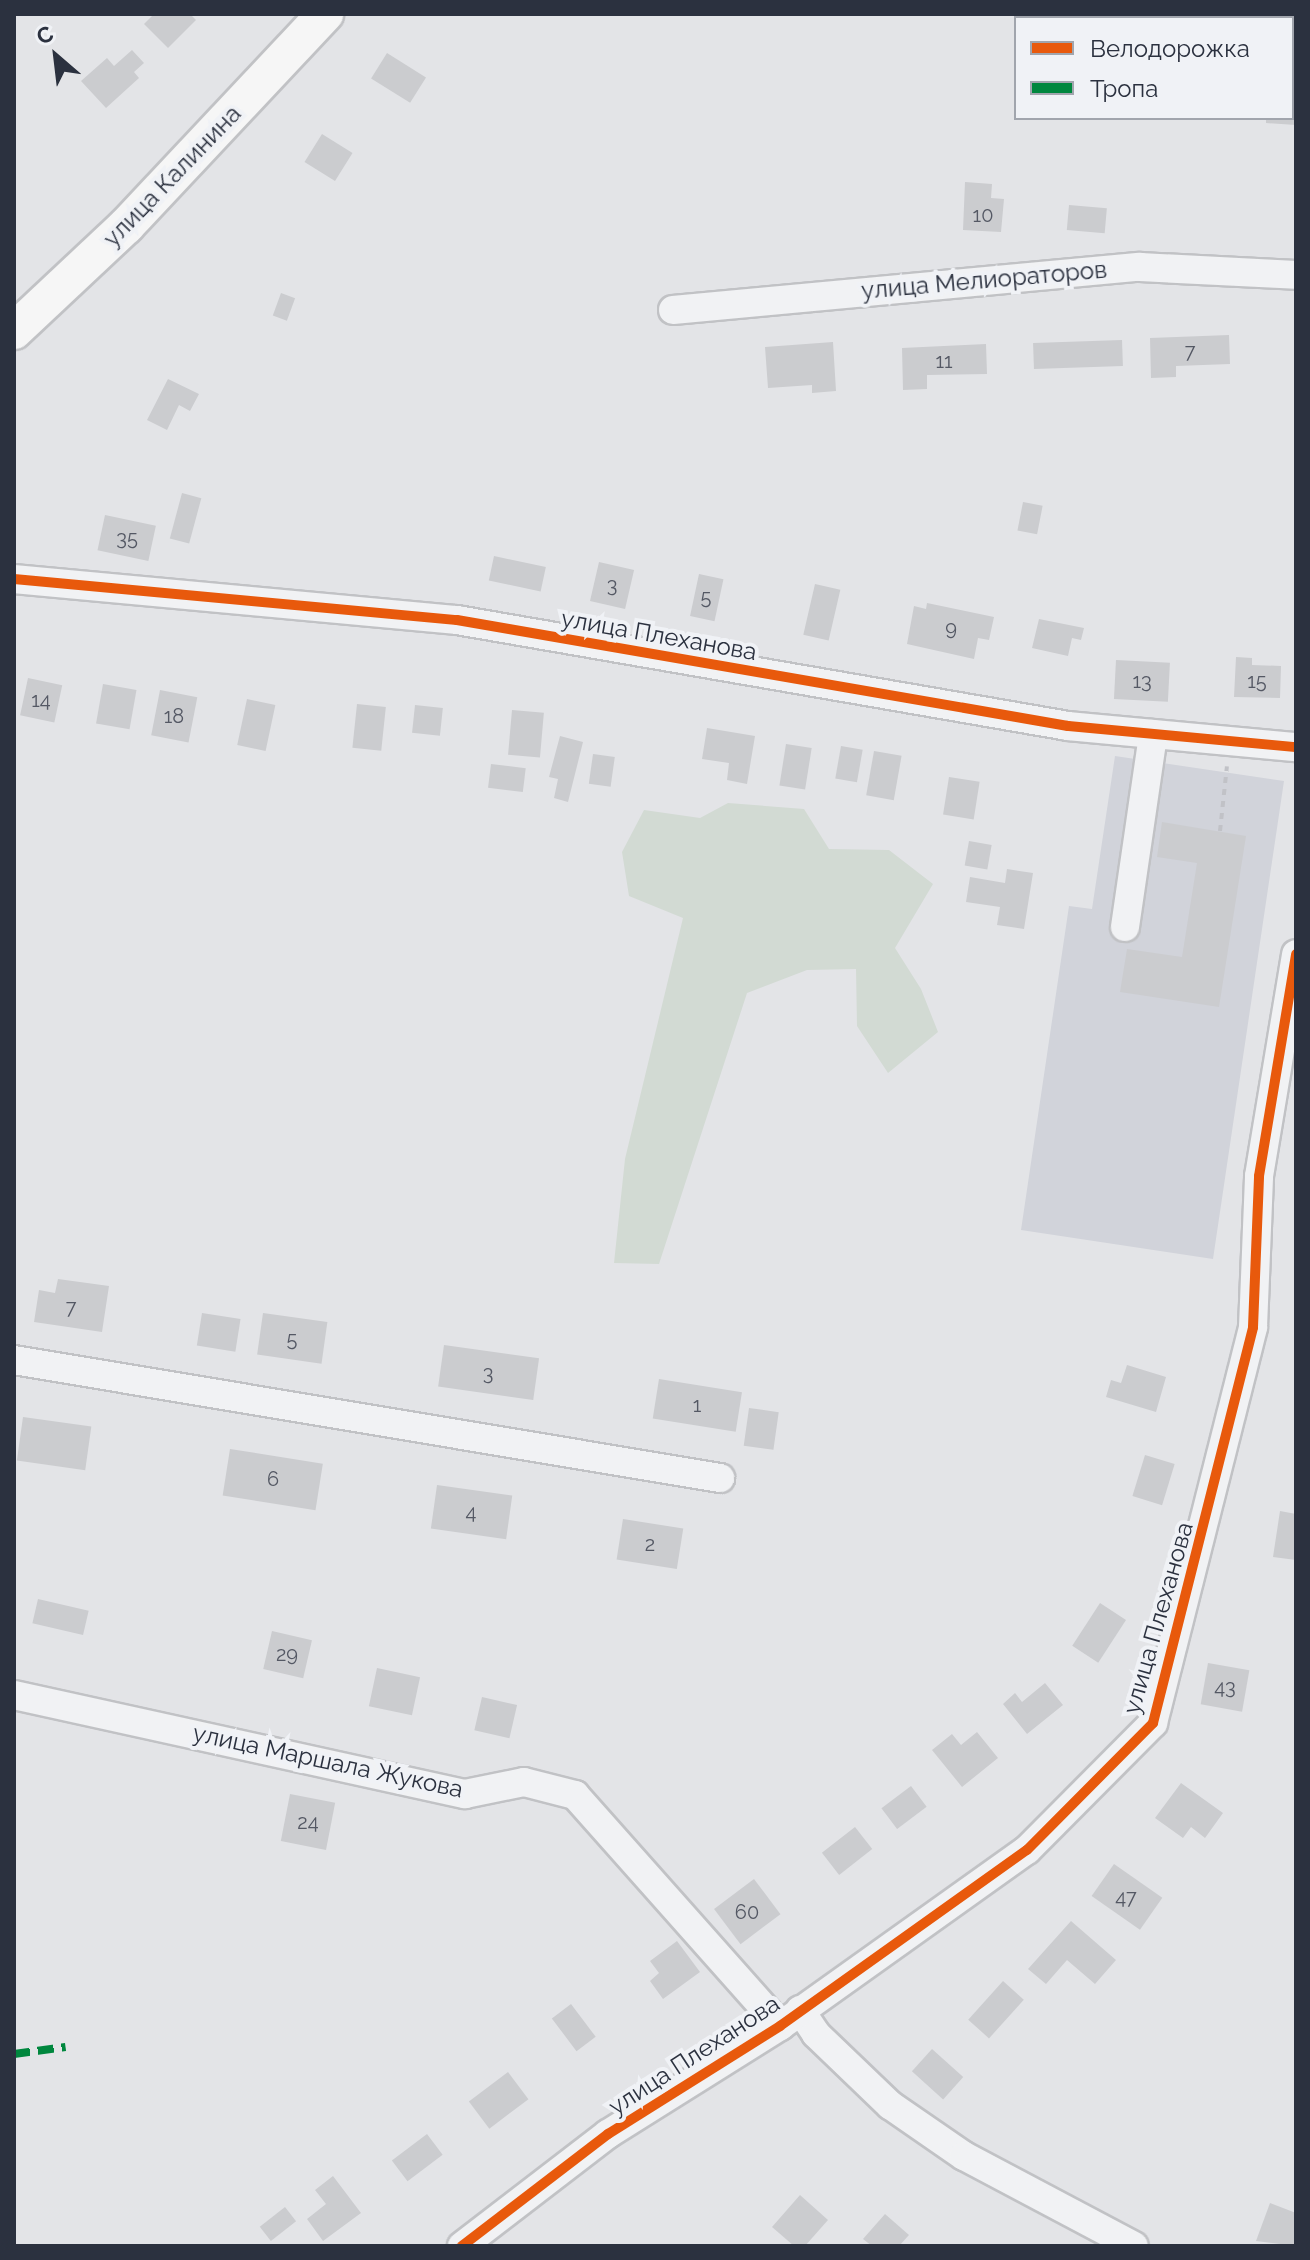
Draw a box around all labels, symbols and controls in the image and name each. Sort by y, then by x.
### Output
north arrow [16,16,96,96]
legend [1014,16,1294,120]
text: С [32,20,57,50]
text: Велодорожка [1090,34,1250,63]
text: Тропа [1090,74,1158,103]
street label: улица Калинина [97,99,247,253]
house number: 10 [973,203,993,227]
street label: улица Мелиораторов [860,255,1108,305]
house number: 7 [1185,339,1195,363]
house number: 11 [935,349,953,373]
house number: 35 [116,526,138,550]
house number: 3 [607,573,617,597]
house number: 5 [701,585,711,609]
street label: улица Плеханова [559,604,759,666]
house number: 9 [945,616,957,640]
house number: 13 [1132,669,1152,693]
house number: 15 [1247,669,1267,693]
house number: 14 [31,688,51,712]
house number: 18 [164,704,184,728]
house number: 7 [66,1295,76,1319]
house number: 5 [287,1327,297,1351]
house number: 3 [483,1361,493,1385]
house number: 1 [693,1393,701,1417]
house number: 6 [267,1467,279,1491]
house number: 4 [466,1500,476,1524]
street label: улица Плеханова [1117,1519,1199,1717]
house number: 2 [645,1532,655,1556]
house number: 29 [276,1642,298,1666]
house number: 43 [1214,1675,1236,1699]
street label: улица Маршала Жукова [190,1718,466,1804]
house number: 24 [297,1810,319,1834]
house number: 47 [1115,1885,1137,1909]
house number: 60 [735,1900,759,1924]
street label: улица Плеханова [603,1989,785,2121]

